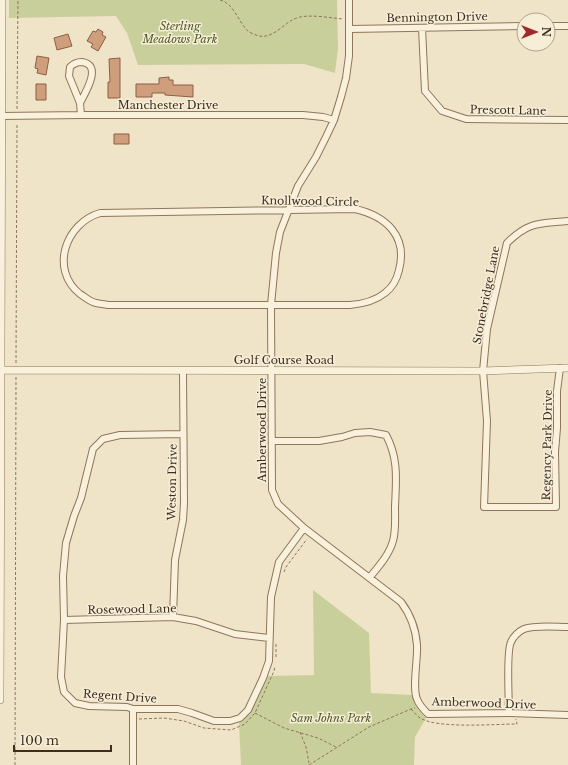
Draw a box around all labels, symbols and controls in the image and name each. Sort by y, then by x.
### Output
street label: Bennington Drive [386,9,488,25]
north arrow [516,12,556,52]
park label: Sterling Meadows Park [142,19,218,46]
text: N [539,27,553,38]
street label: Manchester Drive [118,98,218,112]
street label: Prescott Lane [470,102,546,118]
street label: Knollwood Circle [261,193,359,209]
street label: Stonebridge Lane [470,245,502,345]
street label: Golf Course Road [234,353,335,367]
street label: Amberwood Drive [255,378,269,483]
street label: Regency Park Drive [539,389,555,501]
street label: Weston Drive [164,443,180,522]
street label: Rosewood Lane [87,601,177,617]
street label: Regent Drive [83,686,157,706]
street label: Amberwood Drive [430,694,537,712]
park label: Sam Johns Park [291,711,372,725]
scale bar [14,727,111,753]
text: 100 m [20,733,59,748]

